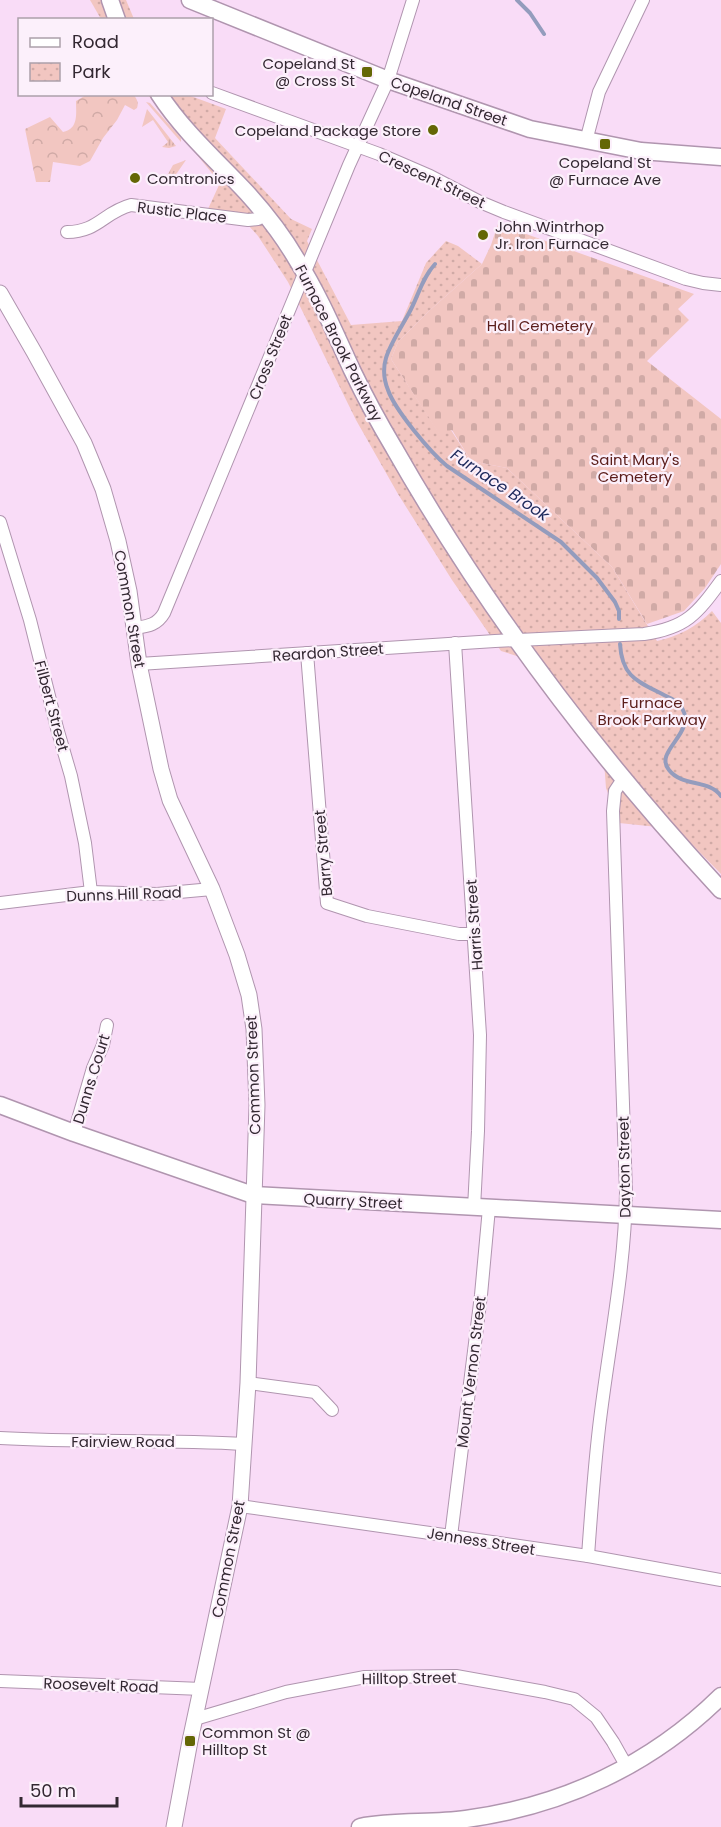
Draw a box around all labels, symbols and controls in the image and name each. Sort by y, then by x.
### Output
legend [18,18,213,96]
text: Road [72,29,119,54]
place label: Copeland St @ Cross St [263,53,355,91]
text: Park [72,59,111,84]
marker: Copeland St @ Cross St [360,65,374,79]
street label: Copeland Street [388,71,510,131]
place label: Copeland Package Store [235,120,421,141]
marker: Copeland Package Store [426,123,440,137]
marker: Copeland St @ Furnace Ave [598,137,612,151]
street label: Crescent Street [375,145,489,213]
place label: Copeland St @ Furnace Ave [549,152,661,190]
place label: Comtronics [147,168,235,189]
marker: Comtronics [128,171,142,185]
street label: Rustic Place [136,196,228,228]
place label: John Wintrhop Jr. Iron Furnace [495,216,609,254]
marker: John Wintrhop Jr. Iron Furnace [476,228,490,242]
street label: Furnace Brook Parkway [290,261,388,426]
street label: Cross Street [243,311,297,403]
park label: Hall Cemetery [487,315,594,336]
water label: Furnace Brook [446,444,554,527]
park label: Saint Mary's Cemetery [590,449,680,487]
street label: Common Street [109,548,151,670]
street label: Reardon Street [272,638,384,666]
street label: Filbert Street [30,658,74,754]
park label: Furnace Brook Parkway [598,692,707,730]
street label: Barry Street [309,809,337,897]
street label: Harris Street [460,879,488,971]
street label: Dunns Hill Road [66,881,182,907]
street label: Common Street [240,1015,266,1135]
street label: Dunns Court [67,1031,115,1127]
street label: Dayton Street [613,1116,635,1218]
street label: Quarry Street [303,1188,403,1214]
street label: Mount Vernon Street [451,1295,491,1449]
street label: Fairview Road [71,1431,175,1452]
street label: Common Street [206,1498,250,1620]
street label: Jenness Street [425,1522,537,1560]
street label: Hilltop Street [362,1667,456,1689]
street label: Roosevelt Road [43,1672,159,1698]
place label: Common St @ Hilltop St [202,1722,311,1760]
marker: Common St @ Hilltop St [183,1734,197,1748]
scale bar [21,1770,117,1808]
text: 50 m [30,1778,76,1803]

